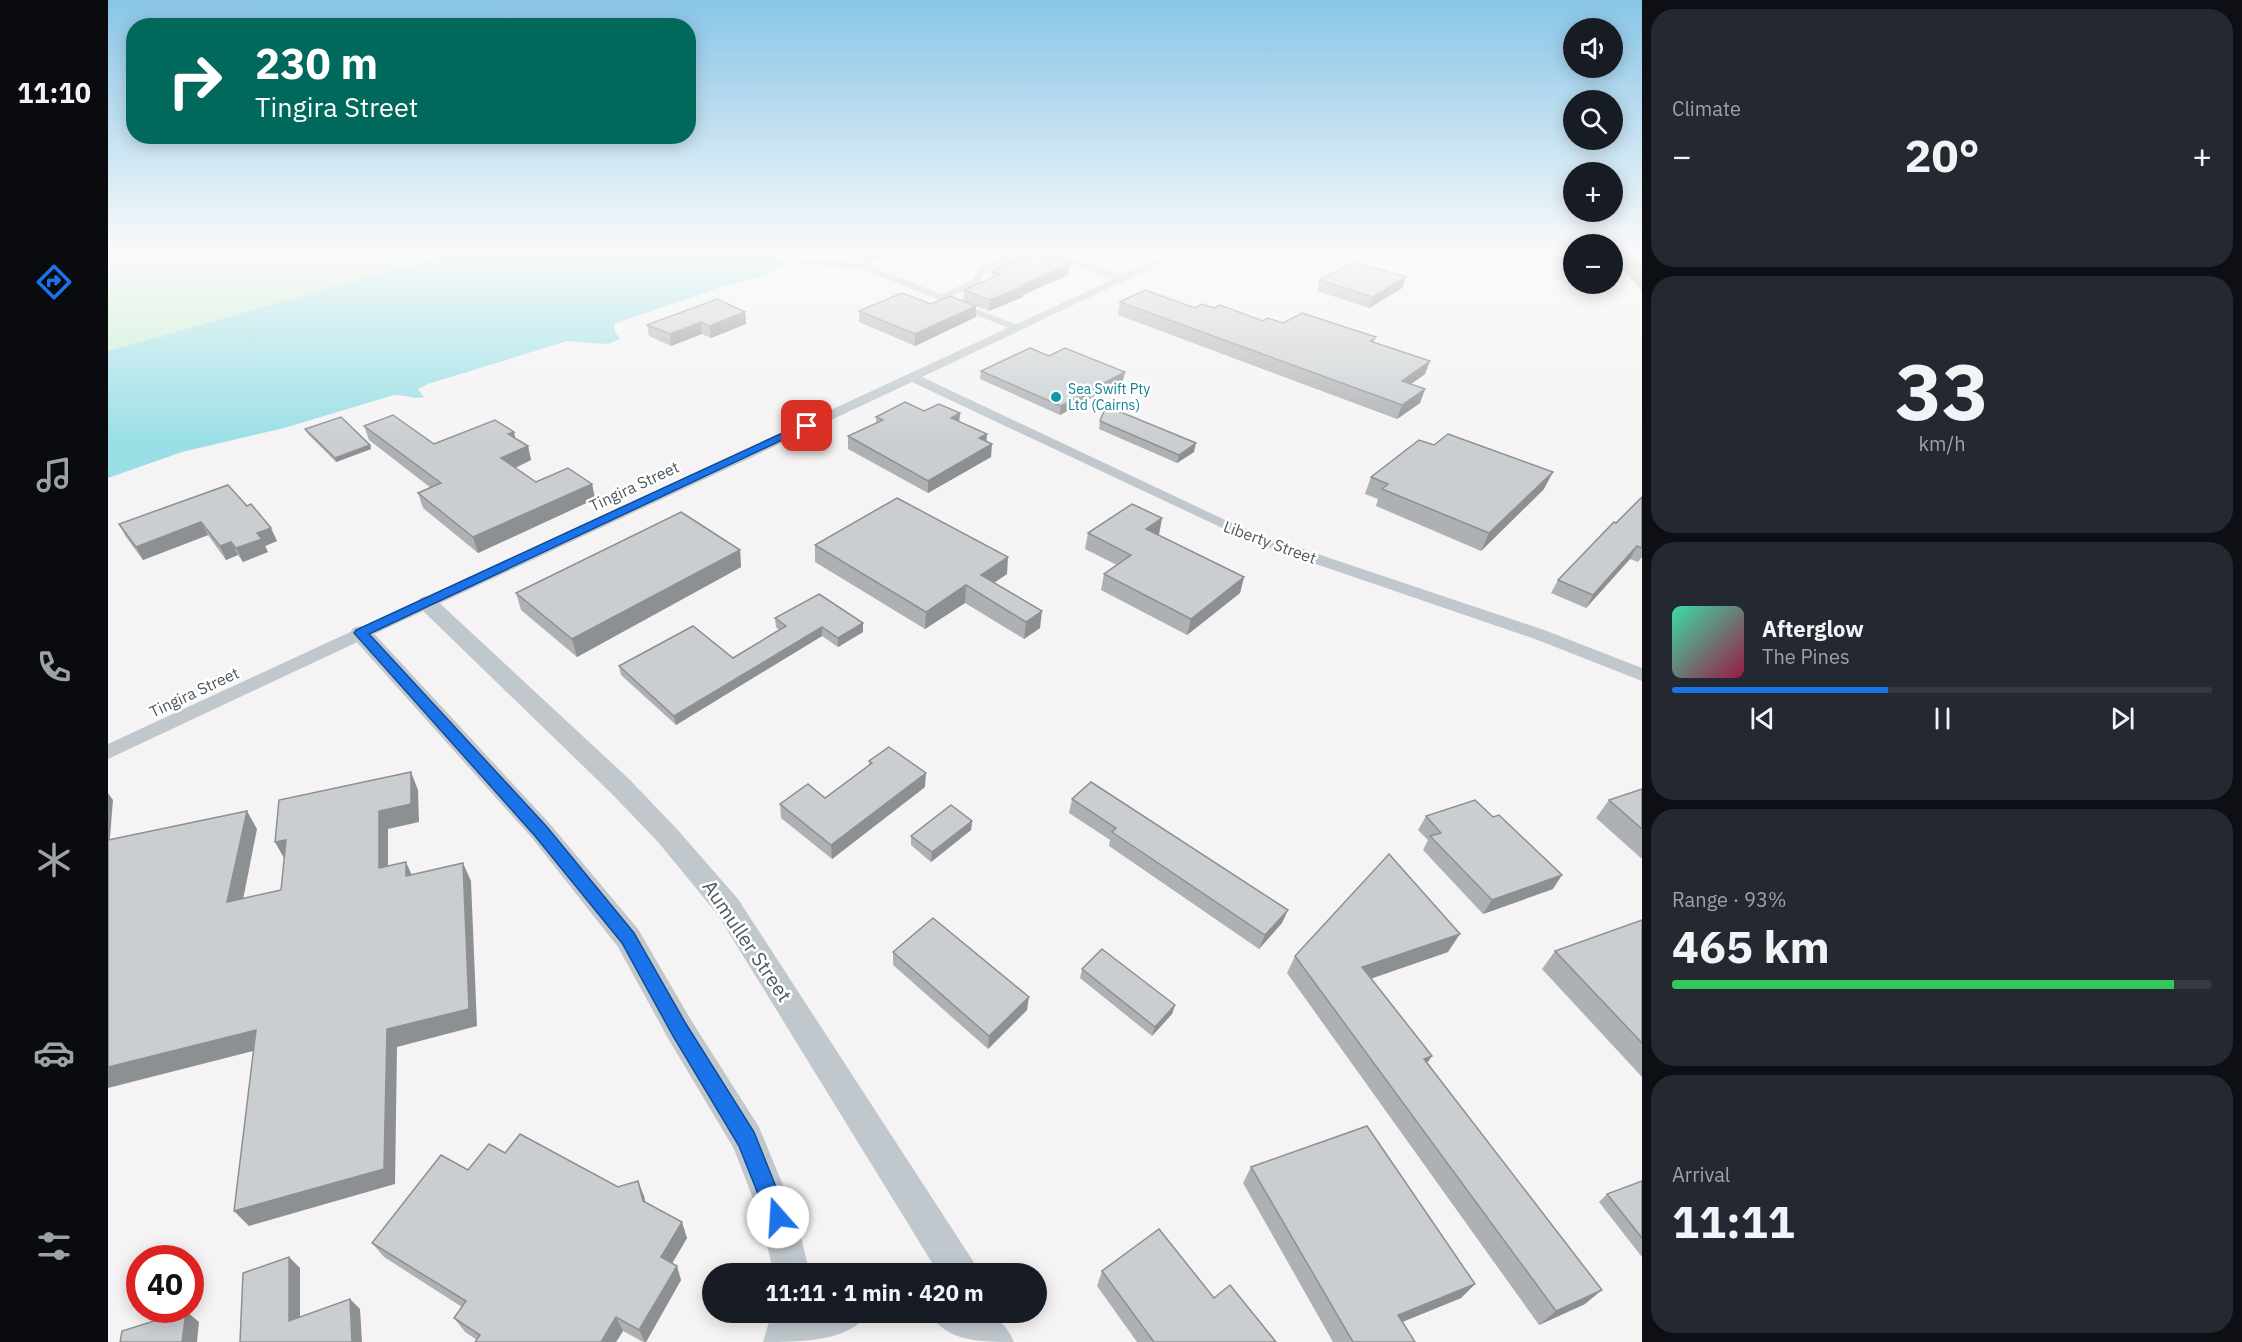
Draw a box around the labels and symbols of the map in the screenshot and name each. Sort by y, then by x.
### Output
place label: Sea Swift Pty Ltd (Cairns) [1068,380,1150,414]
marker: Sea Swift Pty Ltd (Cairns) [1049,390,1063,404]
pin [781,400,832,451]
street label: Tingira Street [586,456,682,516]
street label: Liberty Street [1221,516,1319,568]
street label: Tingira Street [146,662,242,722]
street label: Aumuller Street [697,874,798,1007]
position arrow [746,1185,810,1249]
speed limit sign: 40 [126,1245,204,1323]

